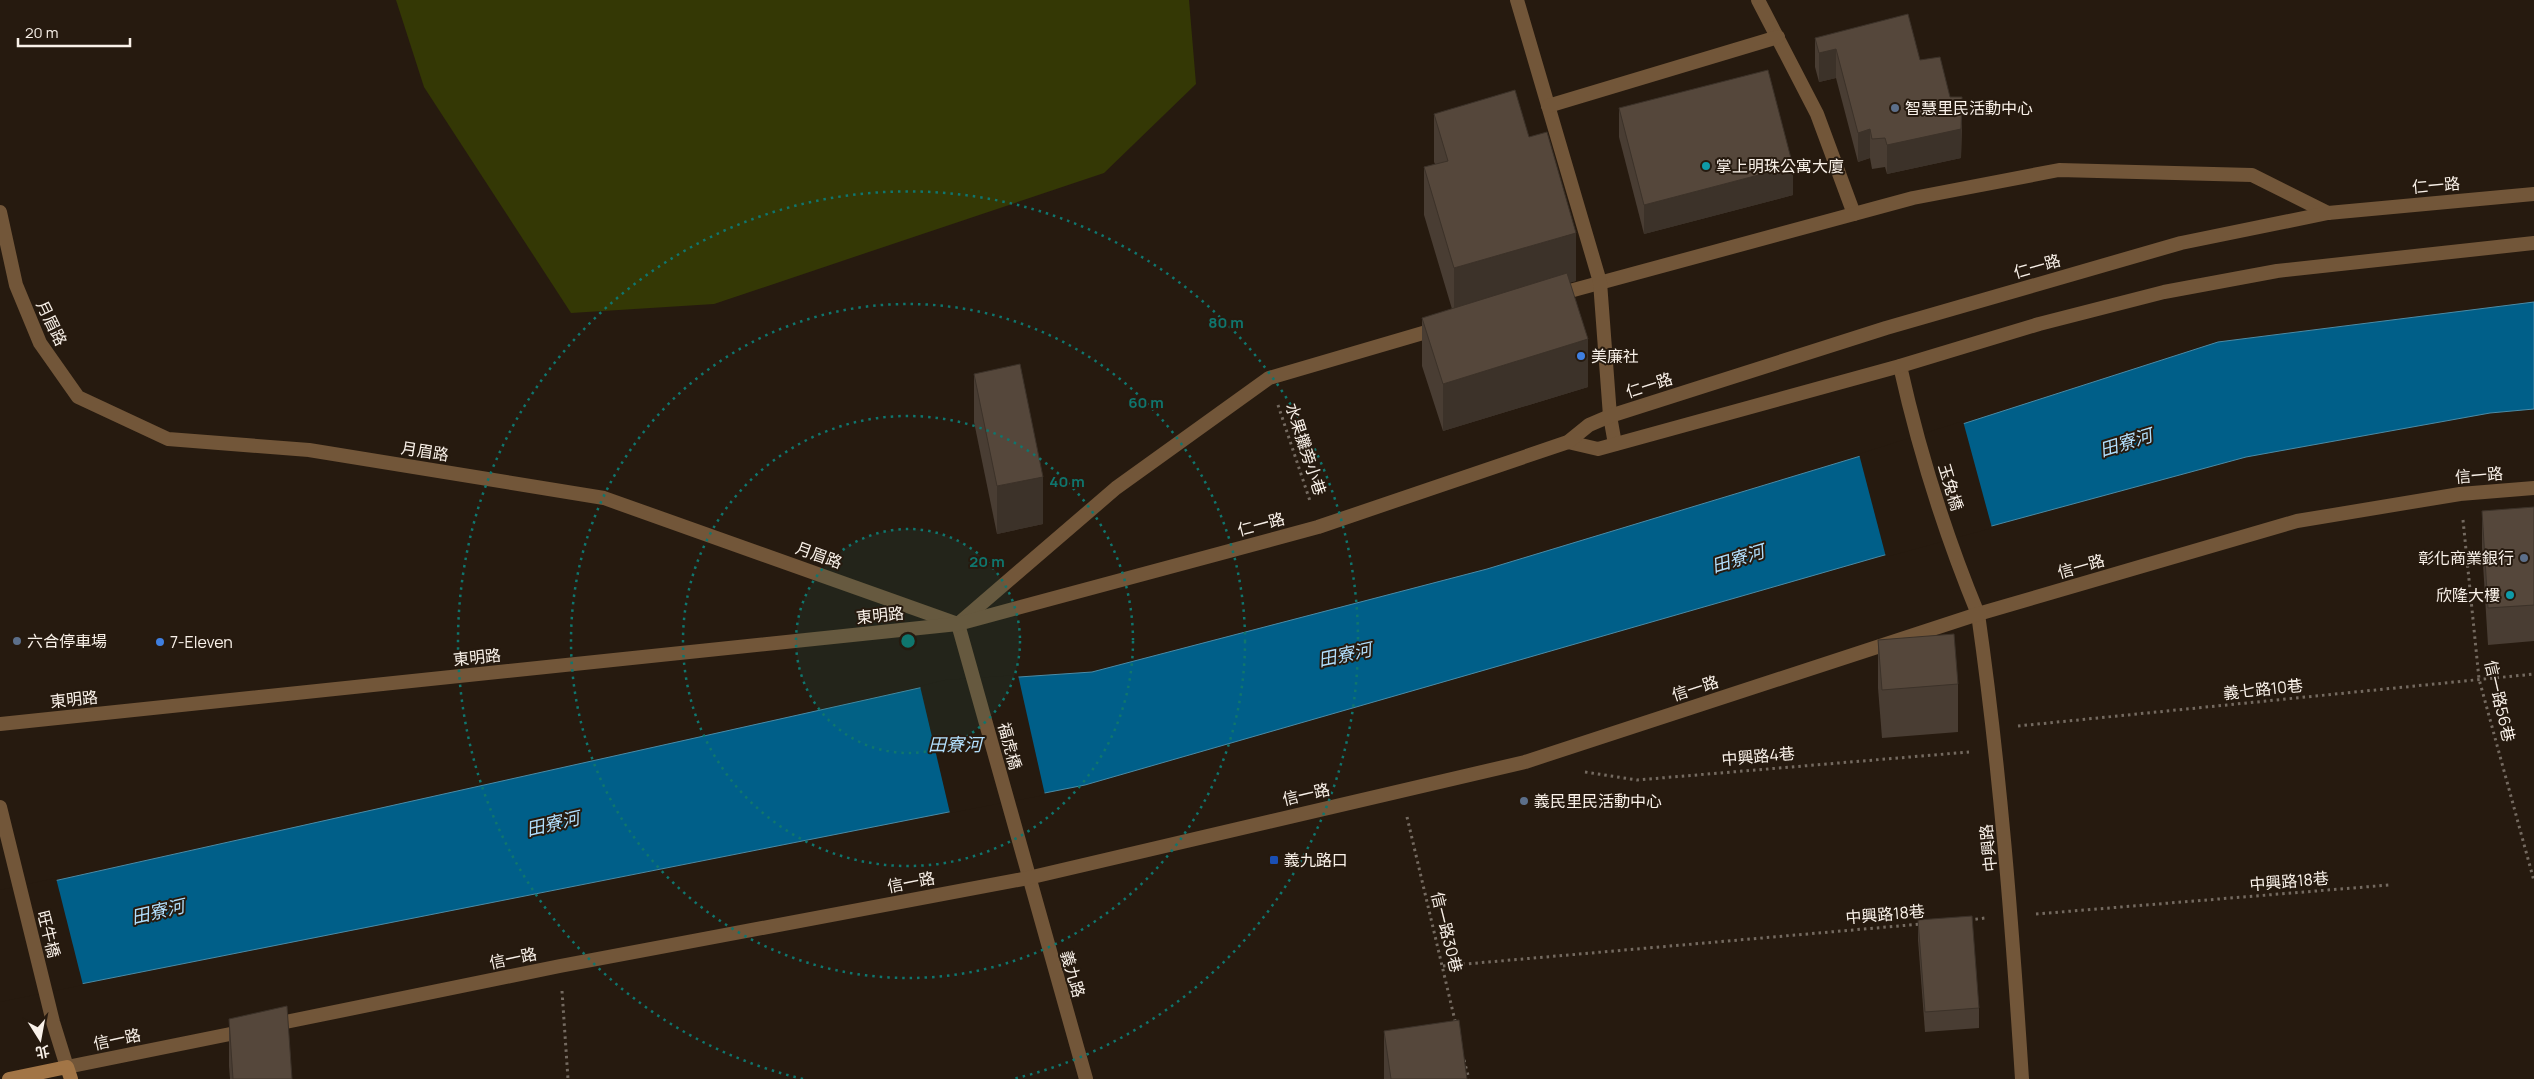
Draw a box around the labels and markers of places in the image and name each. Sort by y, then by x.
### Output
place label: 智慧里民活動中心 [1905,97,2033,119]
marker: 智慧里民活動中心 [1889,102,1901,114]
place label: 掌上明珠公寓大廈 [1716,155,1844,177]
marker: 掌上明珠公寓大廈 [1700,160,1712,172]
place label: 美廉社 [1591,345,1639,367]
marker: 美廉社 [1575,350,1587,362]
place label: 彰化商業銀行 [2418,547,2514,569]
marker: 彰化商業銀行 [2518,552,2530,564]
place label: 欣隆大樓 [2436,584,2500,606]
marker: 欣隆大樓 [2504,589,2516,601]
place label: 六合停車場 [27,630,107,652]
place label: 7-Eleven [170,631,233,653]
centre of rings [899,632,917,650]
marker: 六合停車場 [11,635,23,647]
marker: 7-Eleven [154,636,166,648]
place label: 義民里民活動中心 [1534,790,1662,812]
marker: 義民里民活動中心 [1518,795,1530,807]
place label: 義九路口 [1284,849,1348,871]
marker: 義九路口 [1268,854,1280,866]

